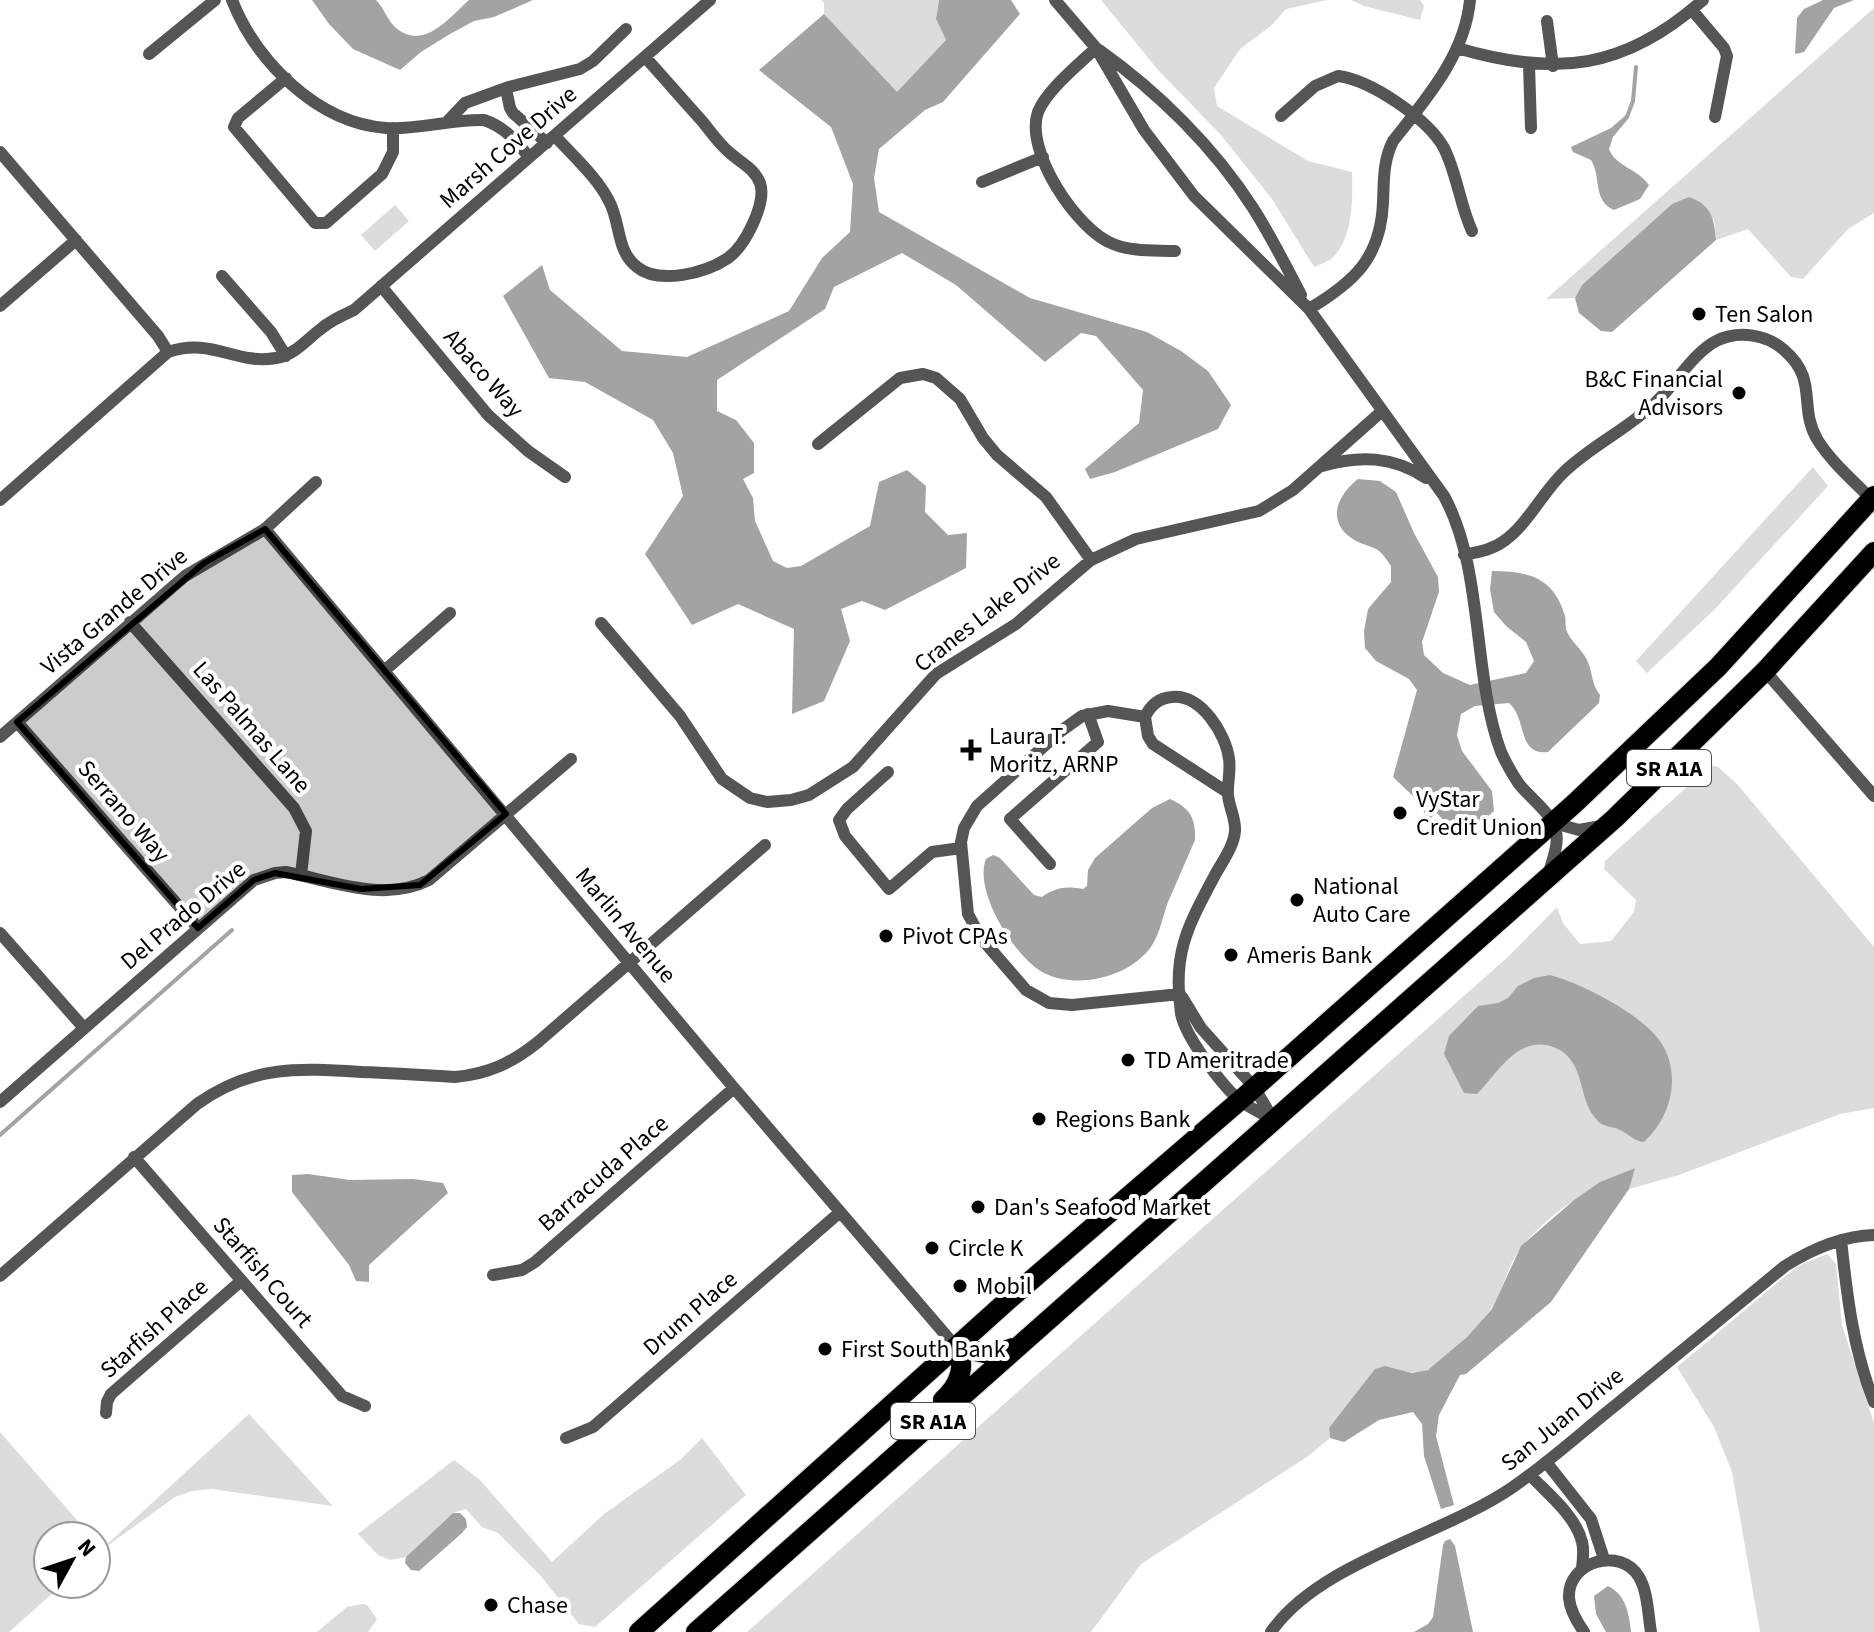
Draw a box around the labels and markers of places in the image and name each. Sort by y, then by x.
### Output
place label: Ten Salon [1715,297,1813,332]
marker: Ten Salon [1690,305,1708,323]
place label: B&C Financial Advisors [1585,362,1723,425]
marker: B&C Financial Advisors [1730,384,1748,402]
place label: Laura T. Moritz, ARNP [989,719,1119,782]
marker: Laura T. Moritz, ARNP [960,739,982,761]
place label: VyStar Credit Union [1416,782,1542,845]
marker: VyStar Credit Union [1391,804,1409,822]
place label: National Auto Care [1313,869,1410,932]
marker: National Auto Care [1288,891,1306,909]
place label: Pivot CPAs [902,919,1008,954]
marker: Pivot CPAs [877,927,895,945]
place label: Ameris Bank [1247,938,1372,973]
marker: Ameris Bank [1222,946,1240,964]
place label: TD Ameritrade [1144,1043,1289,1078]
marker: TD Ameritrade [1119,1051,1137,1069]
place label: Regions Bank [1055,1102,1190,1137]
marker: Regions Bank [1030,1110,1048,1128]
place label: Dan's Seafood Market [994,1190,1211,1225]
marker: Dan's Seafood Market [969,1198,987,1216]
place label: Circle K [948,1231,1023,1266]
marker: Circle K [923,1239,941,1257]
place label: Mobil [976,1269,1032,1304]
marker: Mobil [951,1277,969,1295]
place label: First South Bank [841,1332,1006,1367]
marker: First South Bank [816,1340,834,1358]
place label: Chase [507,1588,568,1623]
marker: Chase [482,1596,500,1614]

